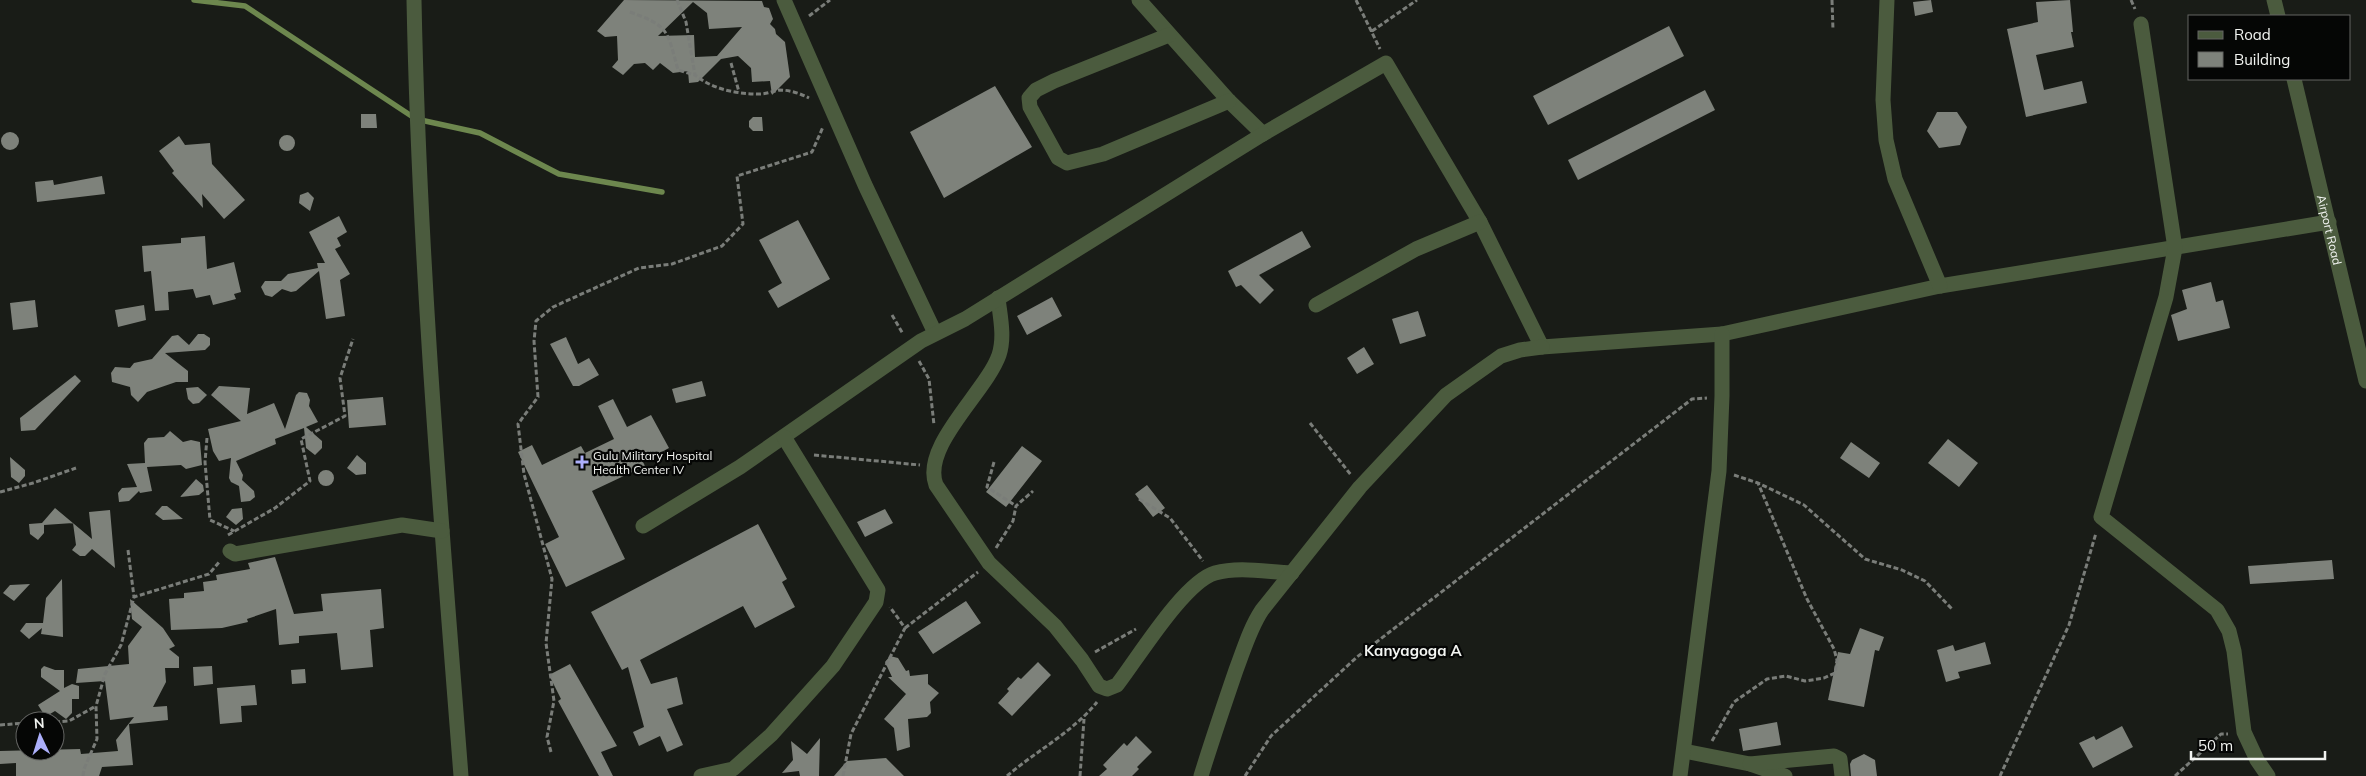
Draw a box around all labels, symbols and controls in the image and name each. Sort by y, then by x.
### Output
legend [2188,15,2351,80]
text: Road [2234,25,2271,44]
text: Building [2234,50,2290,69]
street label: Airport Road [2314,193,2346,266]
place label: Gulu Military Hospital Health Center IV [593,448,712,477]
marker: Gulu Military Hospital Health Center IV [575,455,589,469]
district label: Kanyagoga A [1364,641,1463,660]
north arrow [15,711,65,761]
text: N [33,714,45,732]
scale bar [2191,728,2325,760]
text: 50 m [2198,736,2233,755]

